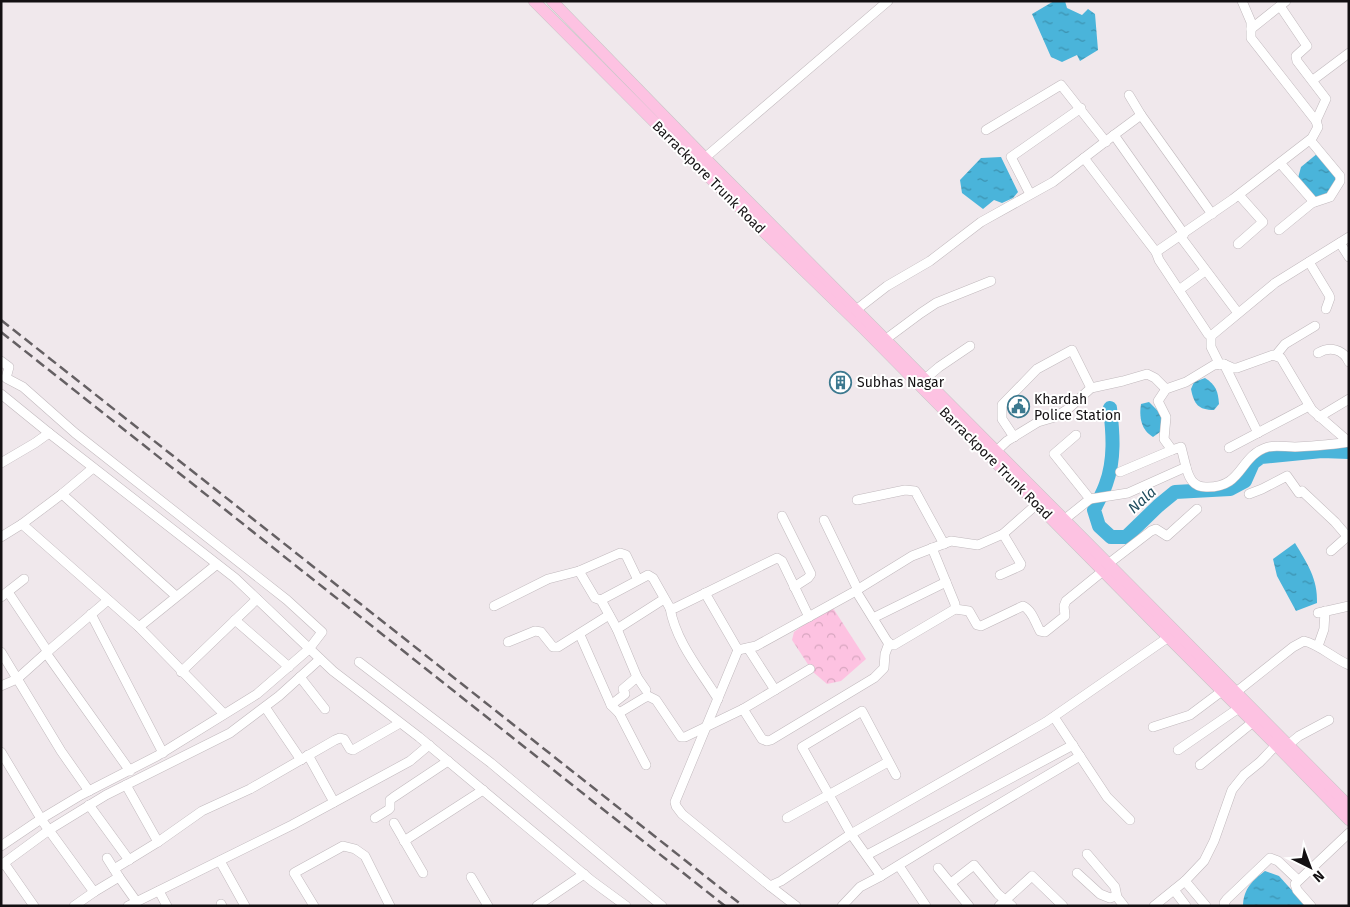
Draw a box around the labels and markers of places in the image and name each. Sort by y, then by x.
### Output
building icon: Subhas Nagar [829,370,853,394]
place label: Subhas Nagar [857,374,945,391]
place label: Khardah Police Station [1034,391,1121,424]
public building icon: Khardah Police Station [1006,395,1030,419]

